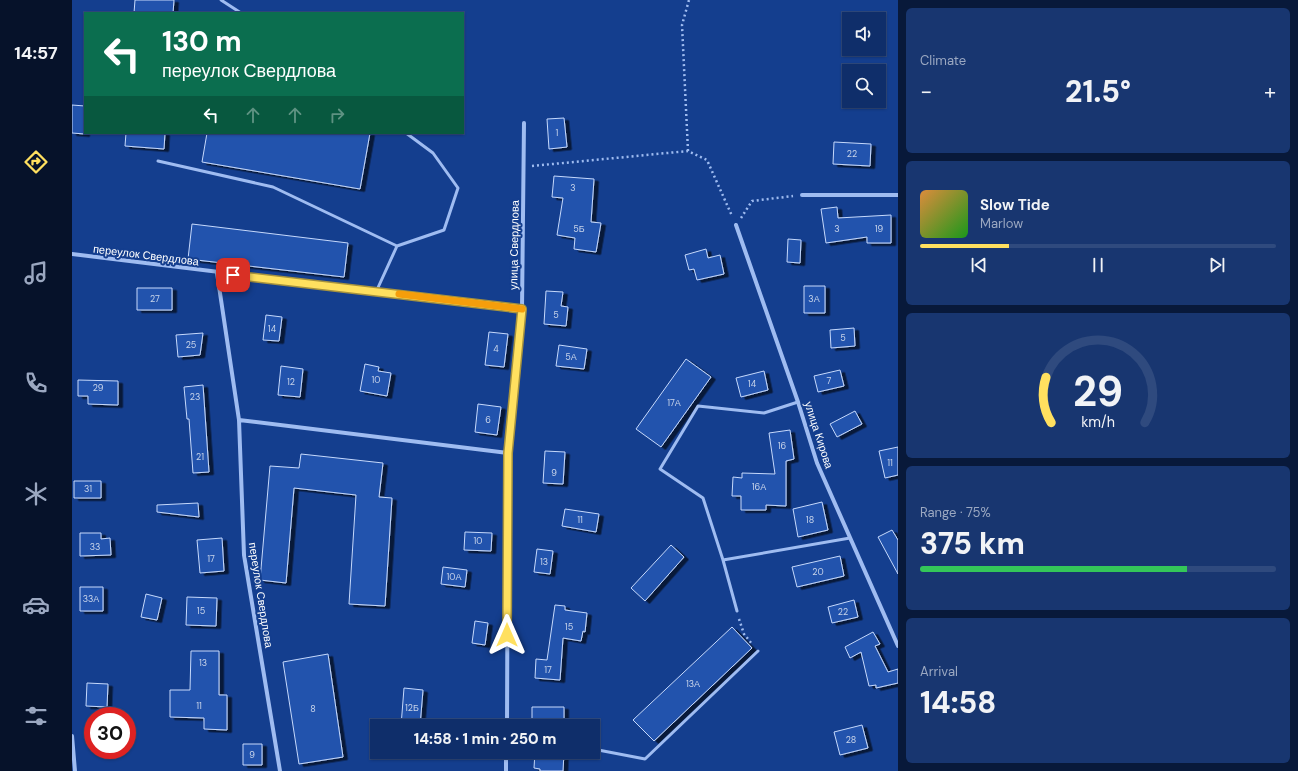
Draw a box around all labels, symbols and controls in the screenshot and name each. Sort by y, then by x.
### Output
map controls [842,12,886,108]
button: sound [842,12,886,56]
text: 130 m [162,23,242,60]
icon: left [96,28,148,80]
text: 14:57 [14,41,58,65]
text: Climate [920,52,966,69]
text: переулок Свердлова [162,59,336,83]
button: search [842,64,886,108]
text: 21.5° [1065,72,1131,111]
text: − [920,77,932,106]
text: + [1264,77,1276,106]
icon: left [200,104,222,126]
icon: ahead [242,104,264,126]
icon: ahead [284,104,306,126]
icon: right [326,104,348,126]
house number: 1 [556,127,559,139]
icon: directions [22,148,50,176]
house number: 22 [847,148,857,160]
house number: 3 [570,182,576,194]
text: Slow Tide [980,195,1050,215]
street label: улица Свердлова [506,199,522,290]
text: Marlow [980,215,1023,232]
house number: 5Б [573,223,585,235]
house number: 3 [834,223,840,235]
house number: 19 [875,223,884,235]
street label: переулок Свердлова [92,242,201,269]
icon: previous [968,254,990,276]
icon: pause [1087,254,1109,276]
icon: next [1206,254,1228,276]
pin [216,258,250,292]
icon: music [22,259,50,287]
icon: arrive [222,264,244,286]
house number: 27 [150,293,160,305]
house number: 3А [808,293,820,305]
house number: 5 [553,309,559,321]
house number: 14 [268,323,277,335]
house number: 5 [840,332,846,344]
house number: 25 [186,339,196,351]
house number: 4 [493,343,499,355]
house number: 5А [565,351,577,363]
text: 29 [1073,365,1123,419]
icon: phone [22,369,50,397]
house number: 10 [372,374,380,386]
house number: 7 [827,375,832,387]
house number: 12 [287,376,295,388]
house number: 14 [748,378,757,390]
house number: 29 [93,382,104,394]
house number: 23 [190,391,200,403]
house number: 17А [667,397,681,409]
street label: улица Кирова [802,400,837,471]
text: km/h [1081,413,1115,431]
house number: 6 [485,414,491,426]
house number: 16 [778,440,787,452]
house number: 21 [196,451,204,463]
house number: 11 [887,457,893,469]
house number: 9 [551,467,557,479]
icon: climate [22,480,50,508]
house number: 16А [752,481,766,493]
house number: 31 [84,483,92,495]
text: Range · 75% [920,504,991,521]
house number: 11 [577,514,583,526]
house number: 18 [806,514,814,526]
text: 375 km [920,524,1025,563]
house number: 10 [474,535,482,547]
house number: 33 [90,541,100,553]
street label: переулок Свердлова [246,541,276,650]
house number: 17 [207,553,215,565]
house number: 13 [540,556,548,568]
house number: 20 [812,566,824,578]
house number: 10А [447,571,461,583]
icon: car [22,591,50,619]
house number: 33А [83,593,99,605]
house number: 15 [197,605,205,617]
house number: 22 [838,606,848,618]
position arrow [486,614,528,656]
house number: 15 [565,621,573,633]
house number: 13 [199,657,207,669]
text: Arrival [920,663,958,680]
house number: 17 [544,664,552,676]
house number: 13А [686,678,700,690]
text: 14:58 [920,683,996,722]
house number: 11 [196,700,202,712]
icon: filters [22,702,50,730]
house number: 12Б [405,702,419,714]
house number: 8 [310,703,316,715]
speed limit sign: 30 [84,707,136,759]
text: 14:58 · 1 min · 250 m [414,729,556,749]
house number: 28 [846,734,856,746]
house number: 9 [249,749,255,761]

